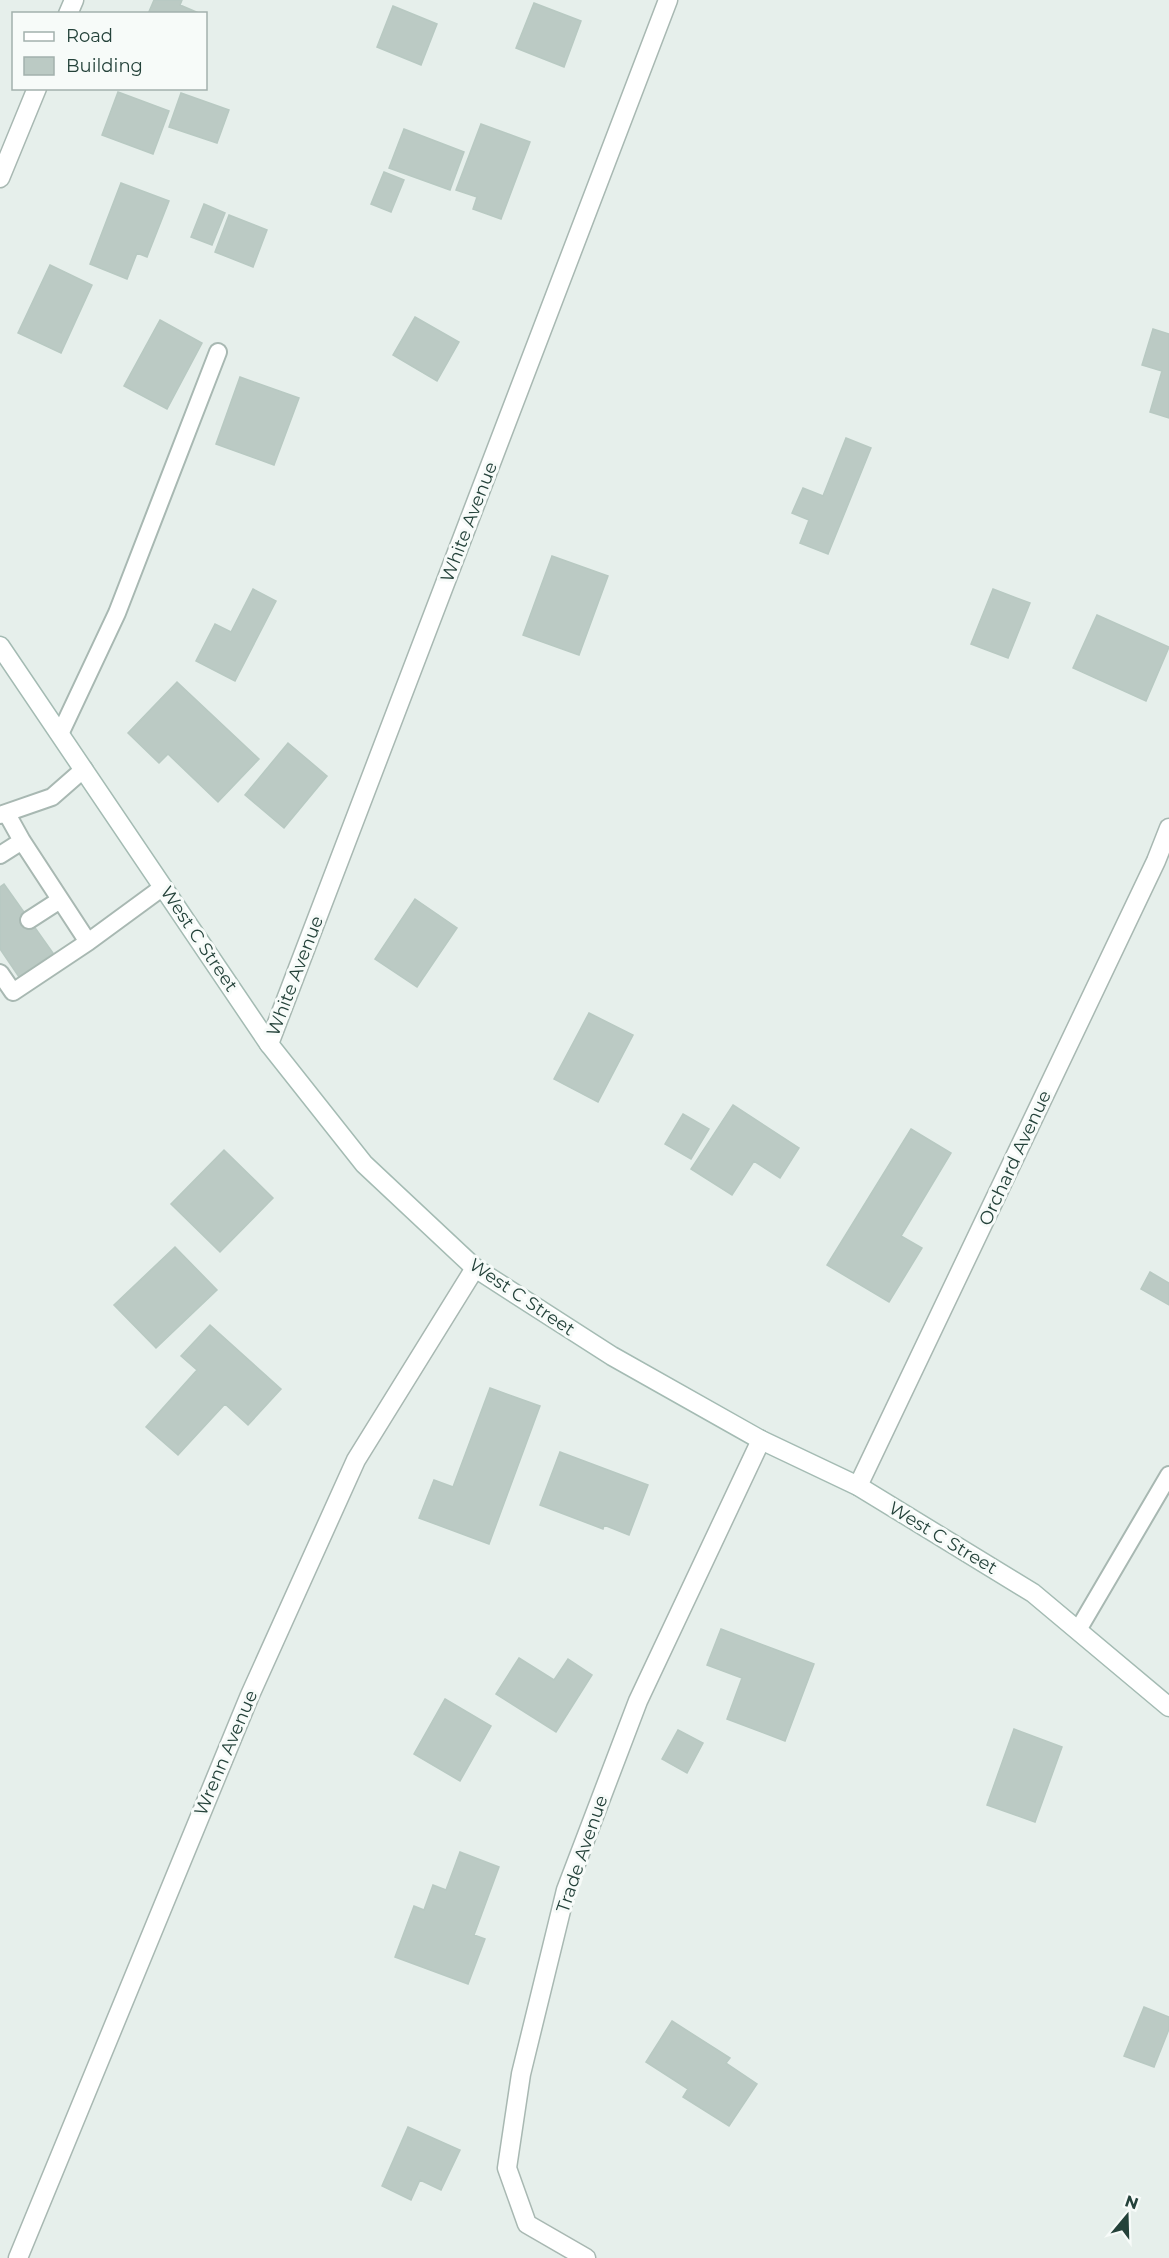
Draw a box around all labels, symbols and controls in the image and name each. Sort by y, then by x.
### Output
legend [12,12,207,90]
text: Road [66,25,113,47]
text: Building [66,55,143,77]
street label: White Avenue [436,459,502,585]
street label: West C Street [156,882,242,996]
street label: White Avenue [262,913,328,1039]
street label: Orchard Avenue [974,1087,1056,1229]
street label: West C Street [465,1254,579,1340]
street label: West C Street [885,1497,1001,1579]
street label: Wrenn Avenue [190,1687,262,1819]
street label: Trade Avenue [552,1792,612,1916]
north arrow [1097,2186,1157,2246]
text: N [1123,2191,1141,2213]

